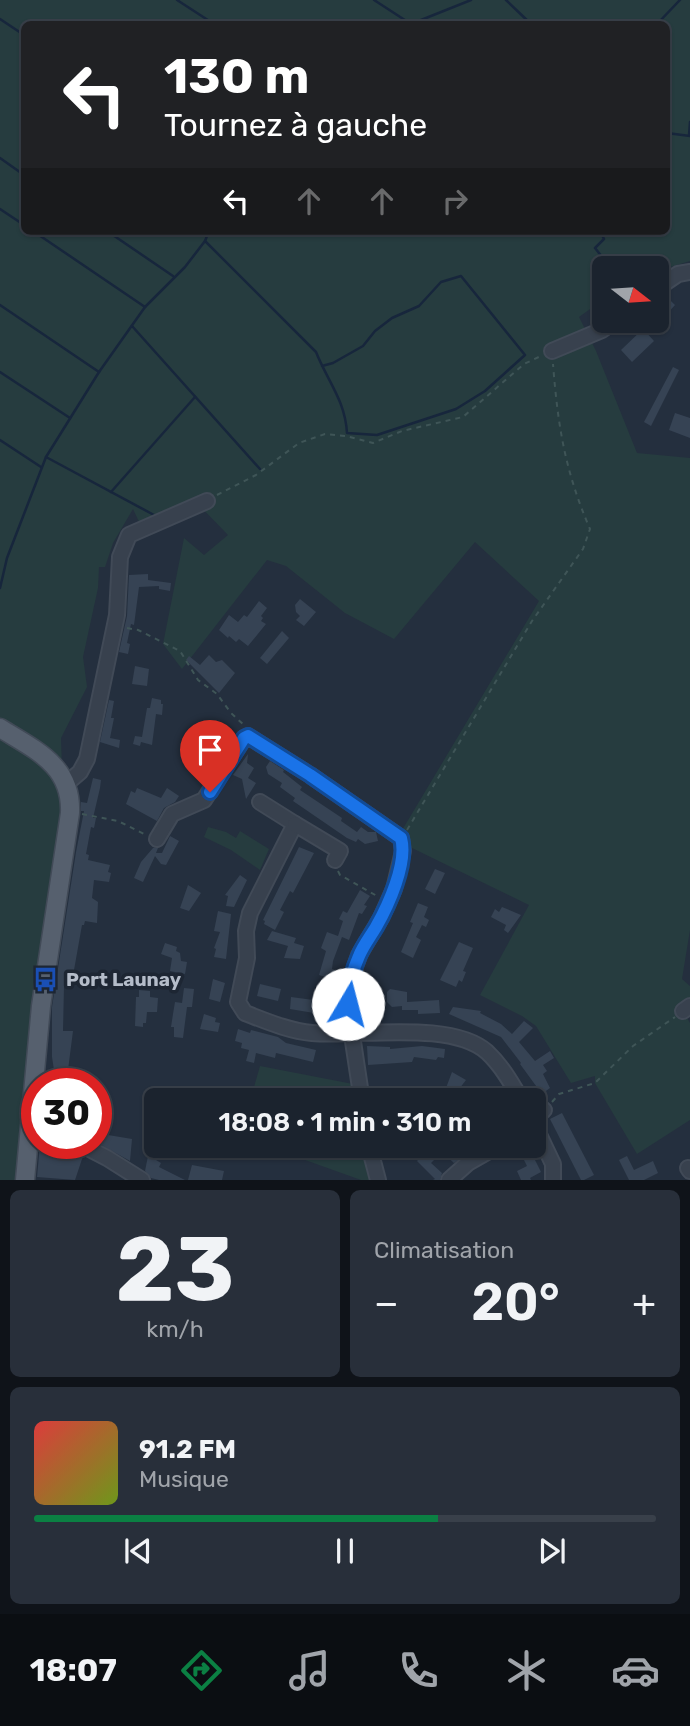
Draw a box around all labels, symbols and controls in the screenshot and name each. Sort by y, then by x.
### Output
text: 130 m [164,47,309,105]
icon: left [49,49,140,140]
text: Tournez à gauche [164,106,427,144]
icon: left [217,182,255,220]
icon: ahead [290,182,328,220]
icon: ahead [363,182,401,220]
icon: right [436,182,474,220]
north arrow [592,256,668,332]
map controls [592,256,669,333]
pin [180,720,240,792]
icon: arrive [191,731,229,769]
bus stop icon: Port Launay [32,965,60,993]
position arrow [311,967,385,1041]
place label: Port Launay [66,968,182,991]
speed limit sign: 30 [21,1068,112,1159]
text: 18:08 · 1 min · 310 m [219,1107,471,1138]
text: 23 [115,1215,235,1323]
text: Climatisation [374,1236,514,1264]
text: 20° [471,1271,560,1333]
text: − [374,1280,399,1326]
text: + [632,1280,656,1326]
text: km/h [146,1315,204,1343]
text: 91.2 FM [139,1434,236,1465]
text: Musique [139,1465,229,1493]
icon: previous [119,1532,157,1570]
icon: pause [326,1532,364,1570]
icon: next [533,1532,571,1570]
icon: directions [177,1646,226,1695]
icon: music [285,1646,334,1695]
icon: phone [394,1646,443,1695]
icon: climate [502,1646,551,1695]
icon: car [611,1646,660,1695]
text: 18:07 [30,1651,117,1689]

